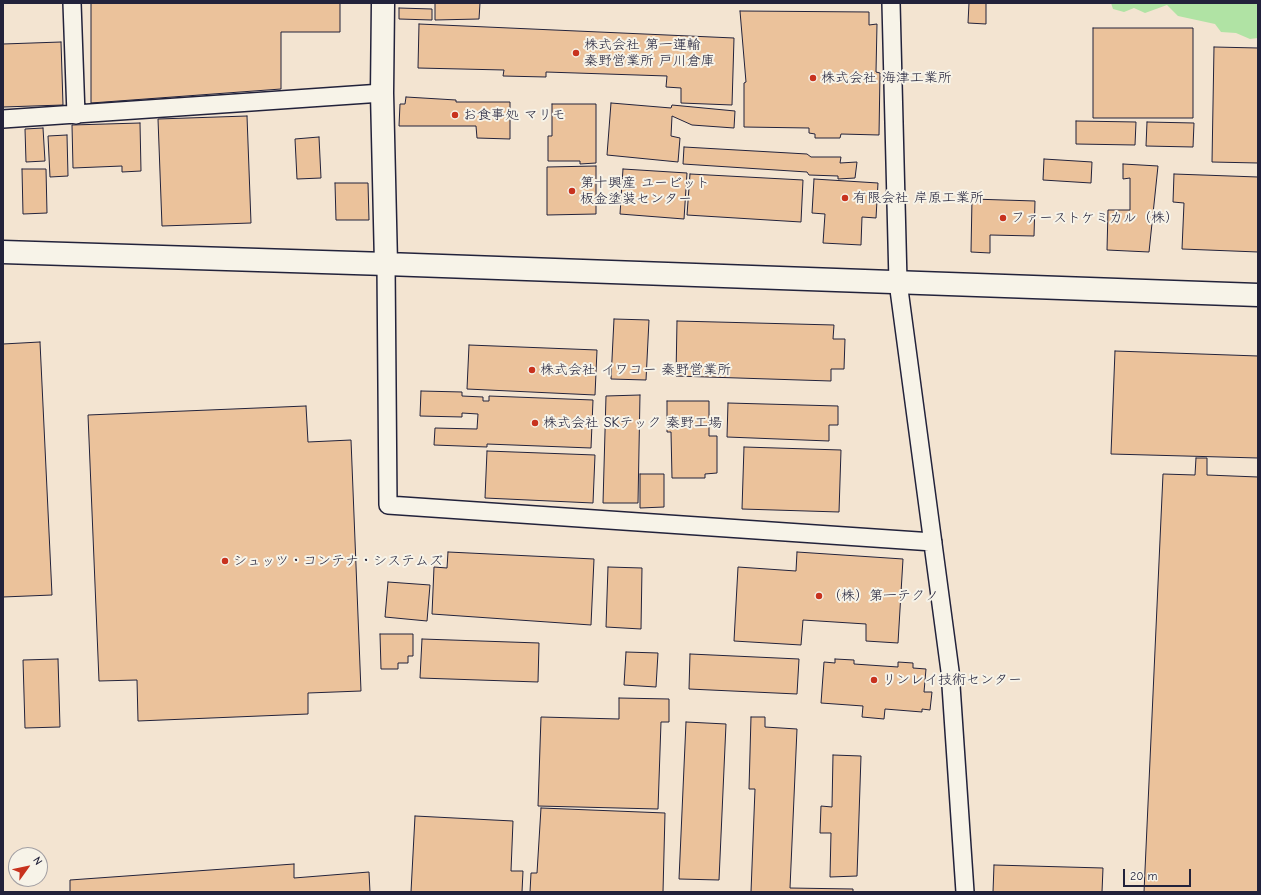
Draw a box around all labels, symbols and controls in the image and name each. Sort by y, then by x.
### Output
place label: 株式会社 第一運輸 秦野営業所 戸川倉庫 [584,37,715,70]
marker: 株式会社 第一運輸 秦野営業所 戸川倉庫 [571,48,581,58]
place label: 株式会社 海津工業所 [821,70,952,86]
marker: 株式会社 海津工業所 [808,73,818,83]
place label: お食事処 マリモ [463,107,566,123]
marker: お食事処 マリモ [450,110,460,120]
place label: 第十興産 ユービット 板金塗装センター [580,175,710,208]
marker: 第十興産 ユービット 板金塗装センター [567,186,577,196]
place label: 有限会社 岸原工業所 [853,190,984,206]
marker: 有限会社 岸原工業所 [840,193,850,203]
place label: ファーストケミカル（株） [1011,210,1179,226]
marker: ファーストケミカル（株） [998,213,1008,223]
place label: 株式会社 イワコー 秦野営業所 [540,362,731,378]
marker: 株式会社 イワコー 秦野営業所 [527,365,537,375]
place label: 株式会社 SKテック 秦野工場 [543,415,722,431]
marker: 株式会社 SKテック 秦野工場 [530,418,540,428]
place label: シュッツ・コンテナ・システムズ [233,553,443,569]
marker: シュッツ・コンテナ・システムズ [220,556,230,566]
place label: （株）第一テクノ [827,588,939,604]
marker: （株）第一テクノ [814,591,824,601]
place label: リンレイ技術センター [882,672,1022,688]
marker: リンレイ技術センター [869,675,879,685]
north arrow [8,847,48,887]
text: N [30,854,45,867]
scale bar [1125,861,1193,887]
text: 20 m [1130,869,1158,883]

